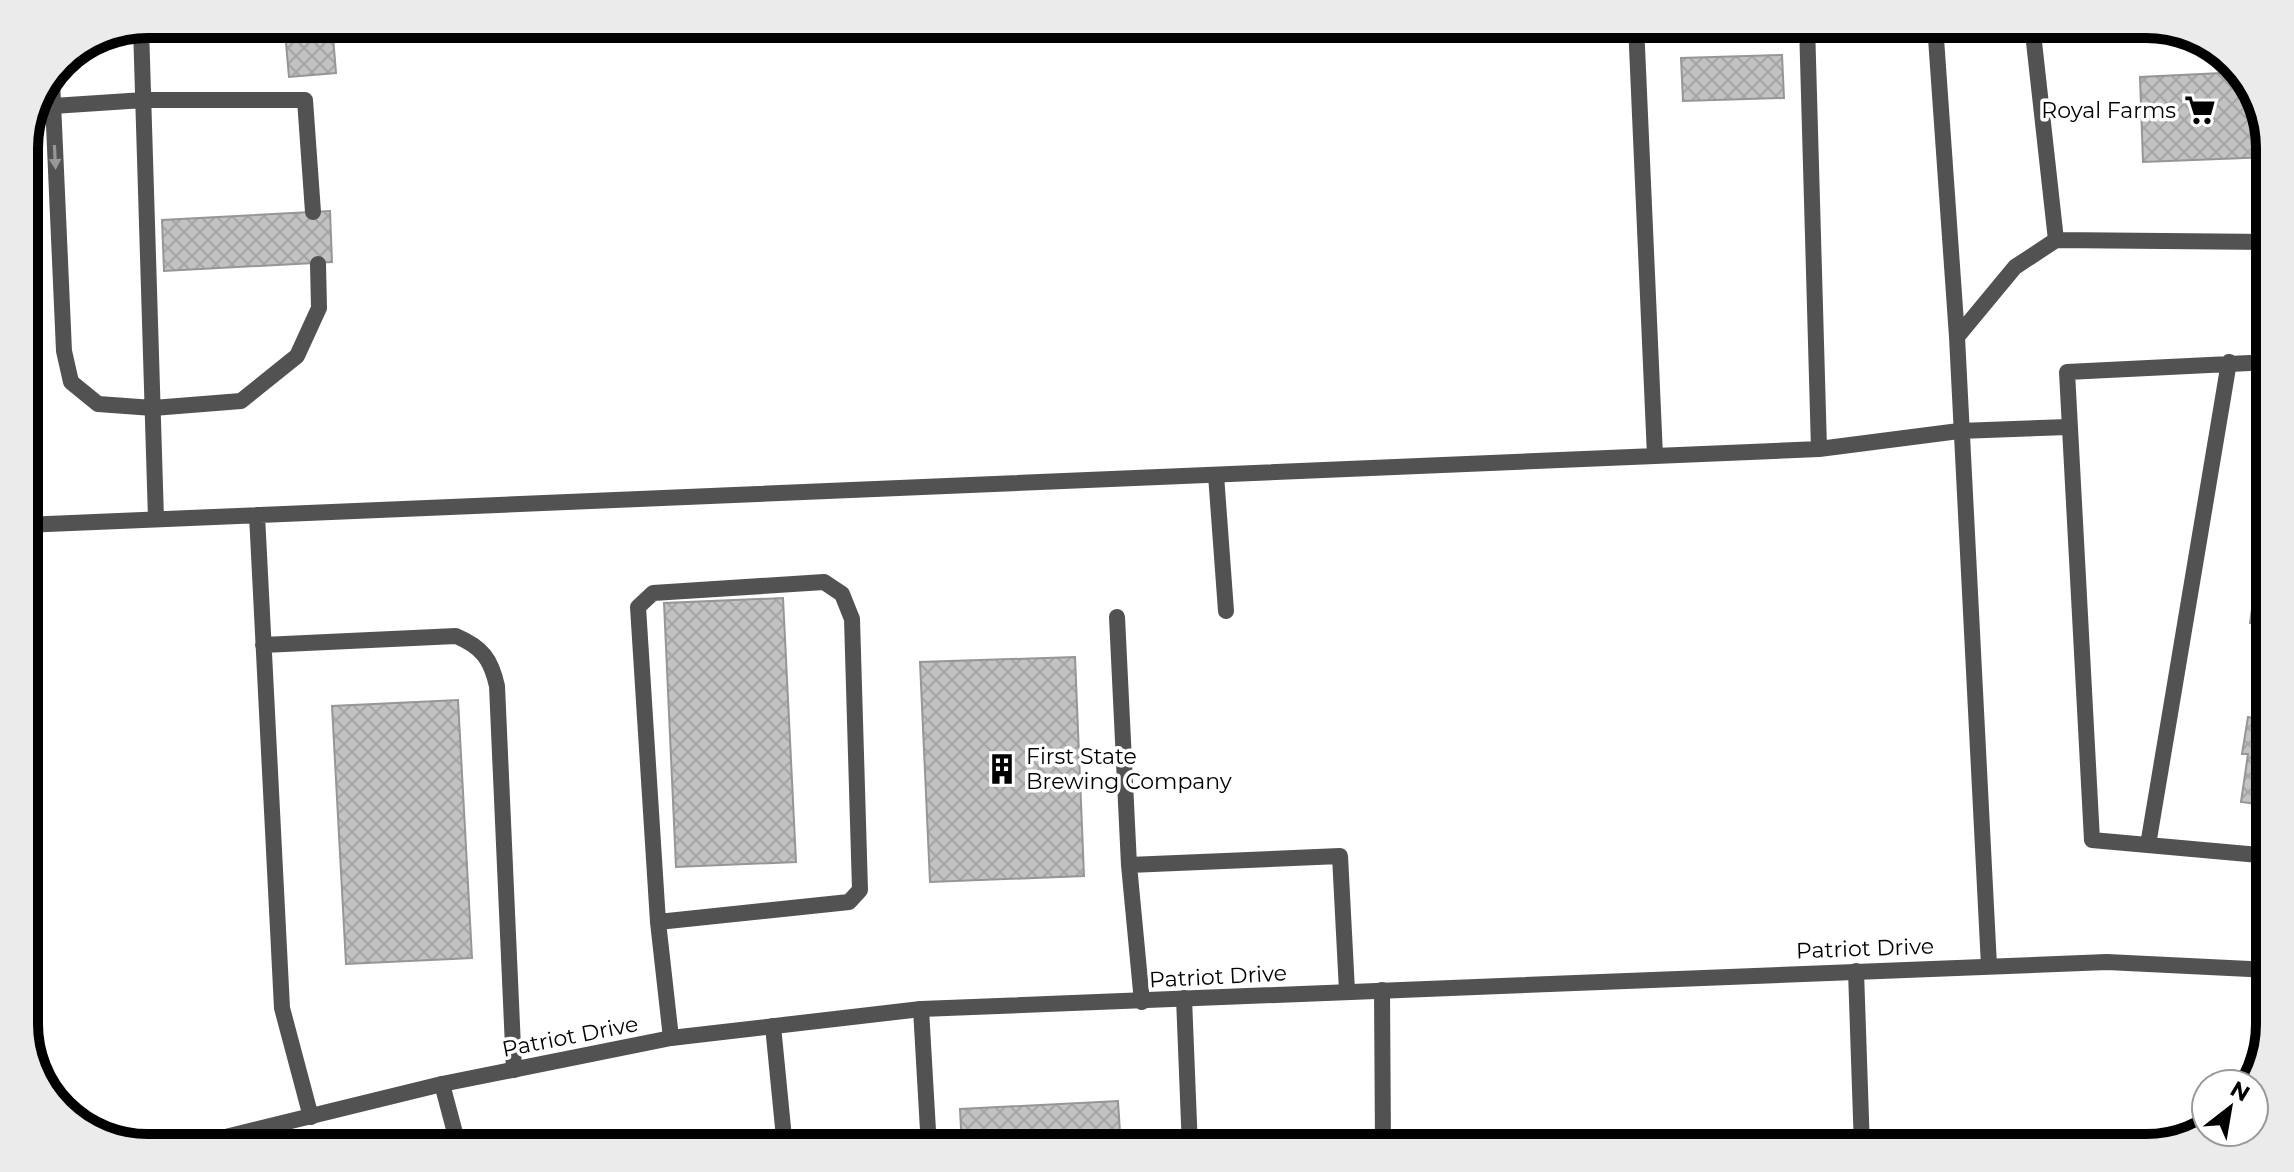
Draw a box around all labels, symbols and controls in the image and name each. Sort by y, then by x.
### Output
supermarket icon: Royal Farms [2183,93,2217,127]
place label: Royal Farms [2041,97,2176,124]
one-way arrow [49,145,62,170]
place label: First State Brewing Company [1026,743,1232,795]
building icon: First State Brewing Company [985,752,1019,786]
street label: Patriot Drive [1796,933,1934,964]
street label: Patriot Drive [1148,959,1288,994]
street label: Patriot Drive [500,1010,640,1063]
north arrow [2190,1068,2270,1148]
text: N [2225,1075,2255,1107]

